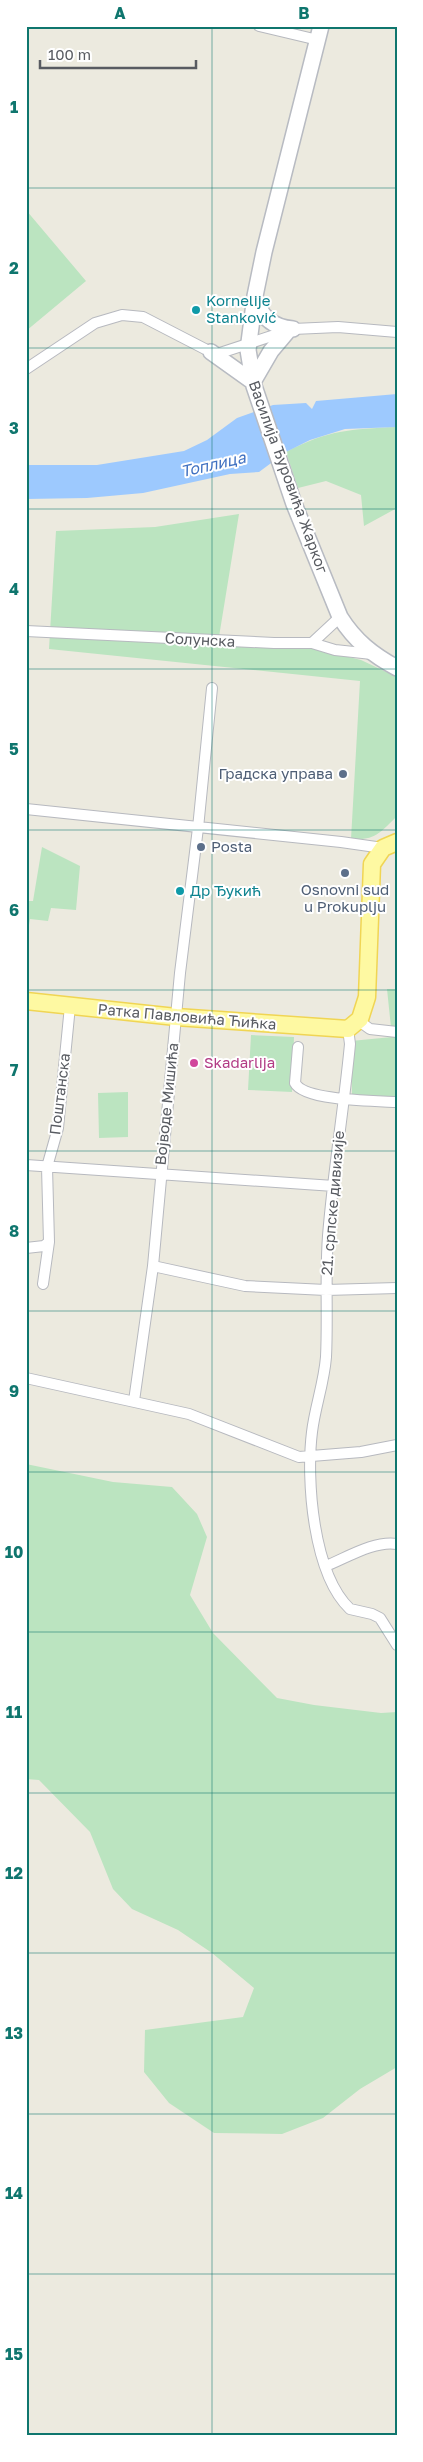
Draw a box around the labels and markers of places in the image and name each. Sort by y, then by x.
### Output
place label: Kornelije Stanković [206,291,276,326]
marker: Kornelije Stanković [190,304,202,316]
place label: Градска управа [219,764,333,782]
marker: Градска управа [337,768,349,780]
place label: Posta [211,837,252,855]
marker: Posta [195,841,207,853]
marker: Osnovni sud u Prokuplju [339,867,351,879]
place label: Osnovni sud u Prokuplju [301,880,389,915]
place label: Др Ђукић [190,881,261,899]
marker: Др Ђукић [174,885,186,897]
place label: Skadarlija [204,1053,275,1071]
marker: Skadarlija [188,1057,200,1069]

